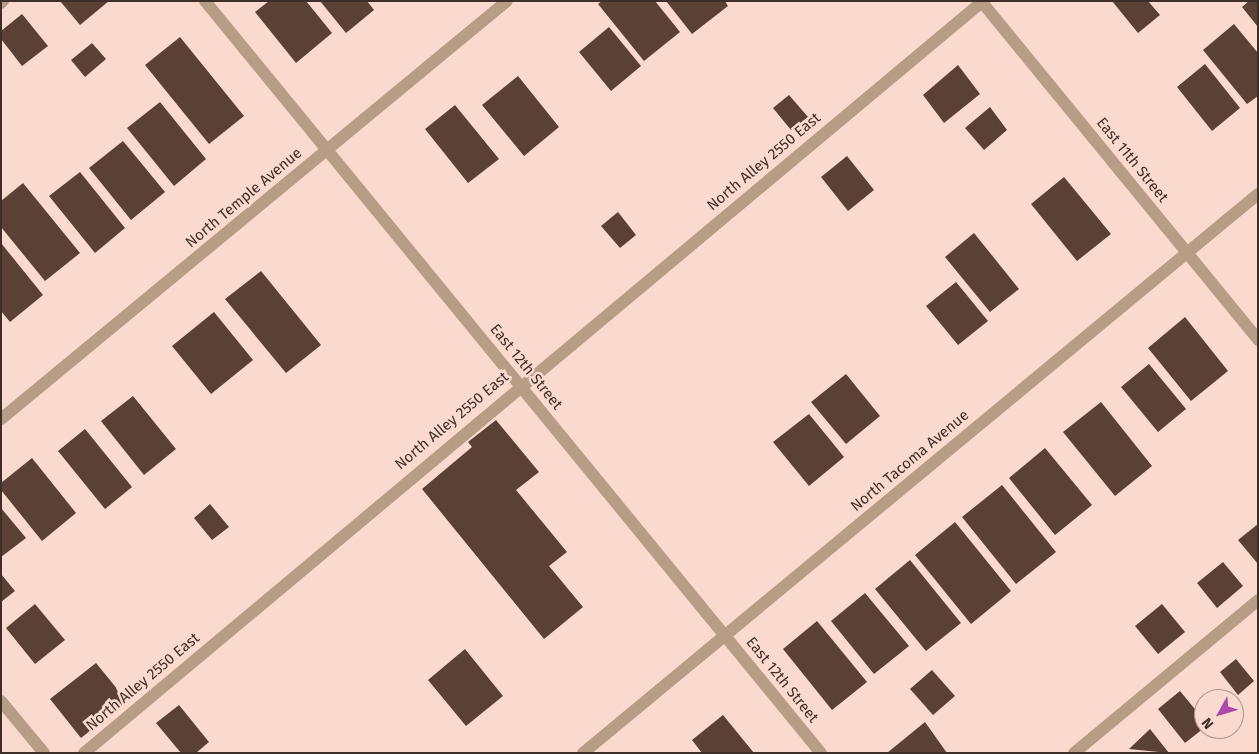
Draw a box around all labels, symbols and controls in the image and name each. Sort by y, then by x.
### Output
street label: North Alley 2550 East [704,109,824,215]
street label: East 11th Street [1092,114,1172,206]
street label: North Temple Avenue [182,144,306,252]
street label: East 12th Street [486,321,566,413]
street label: North Alley 2550 East [392,368,512,474]
street label: North Tacoma Avenue [847,406,973,516]
street label: North Alley 2550 East [83,629,203,735]
street label: East 12th Street [742,634,822,726]
north arrow [1194,689,1244,739]
text: N [1198,714,1217,732]

